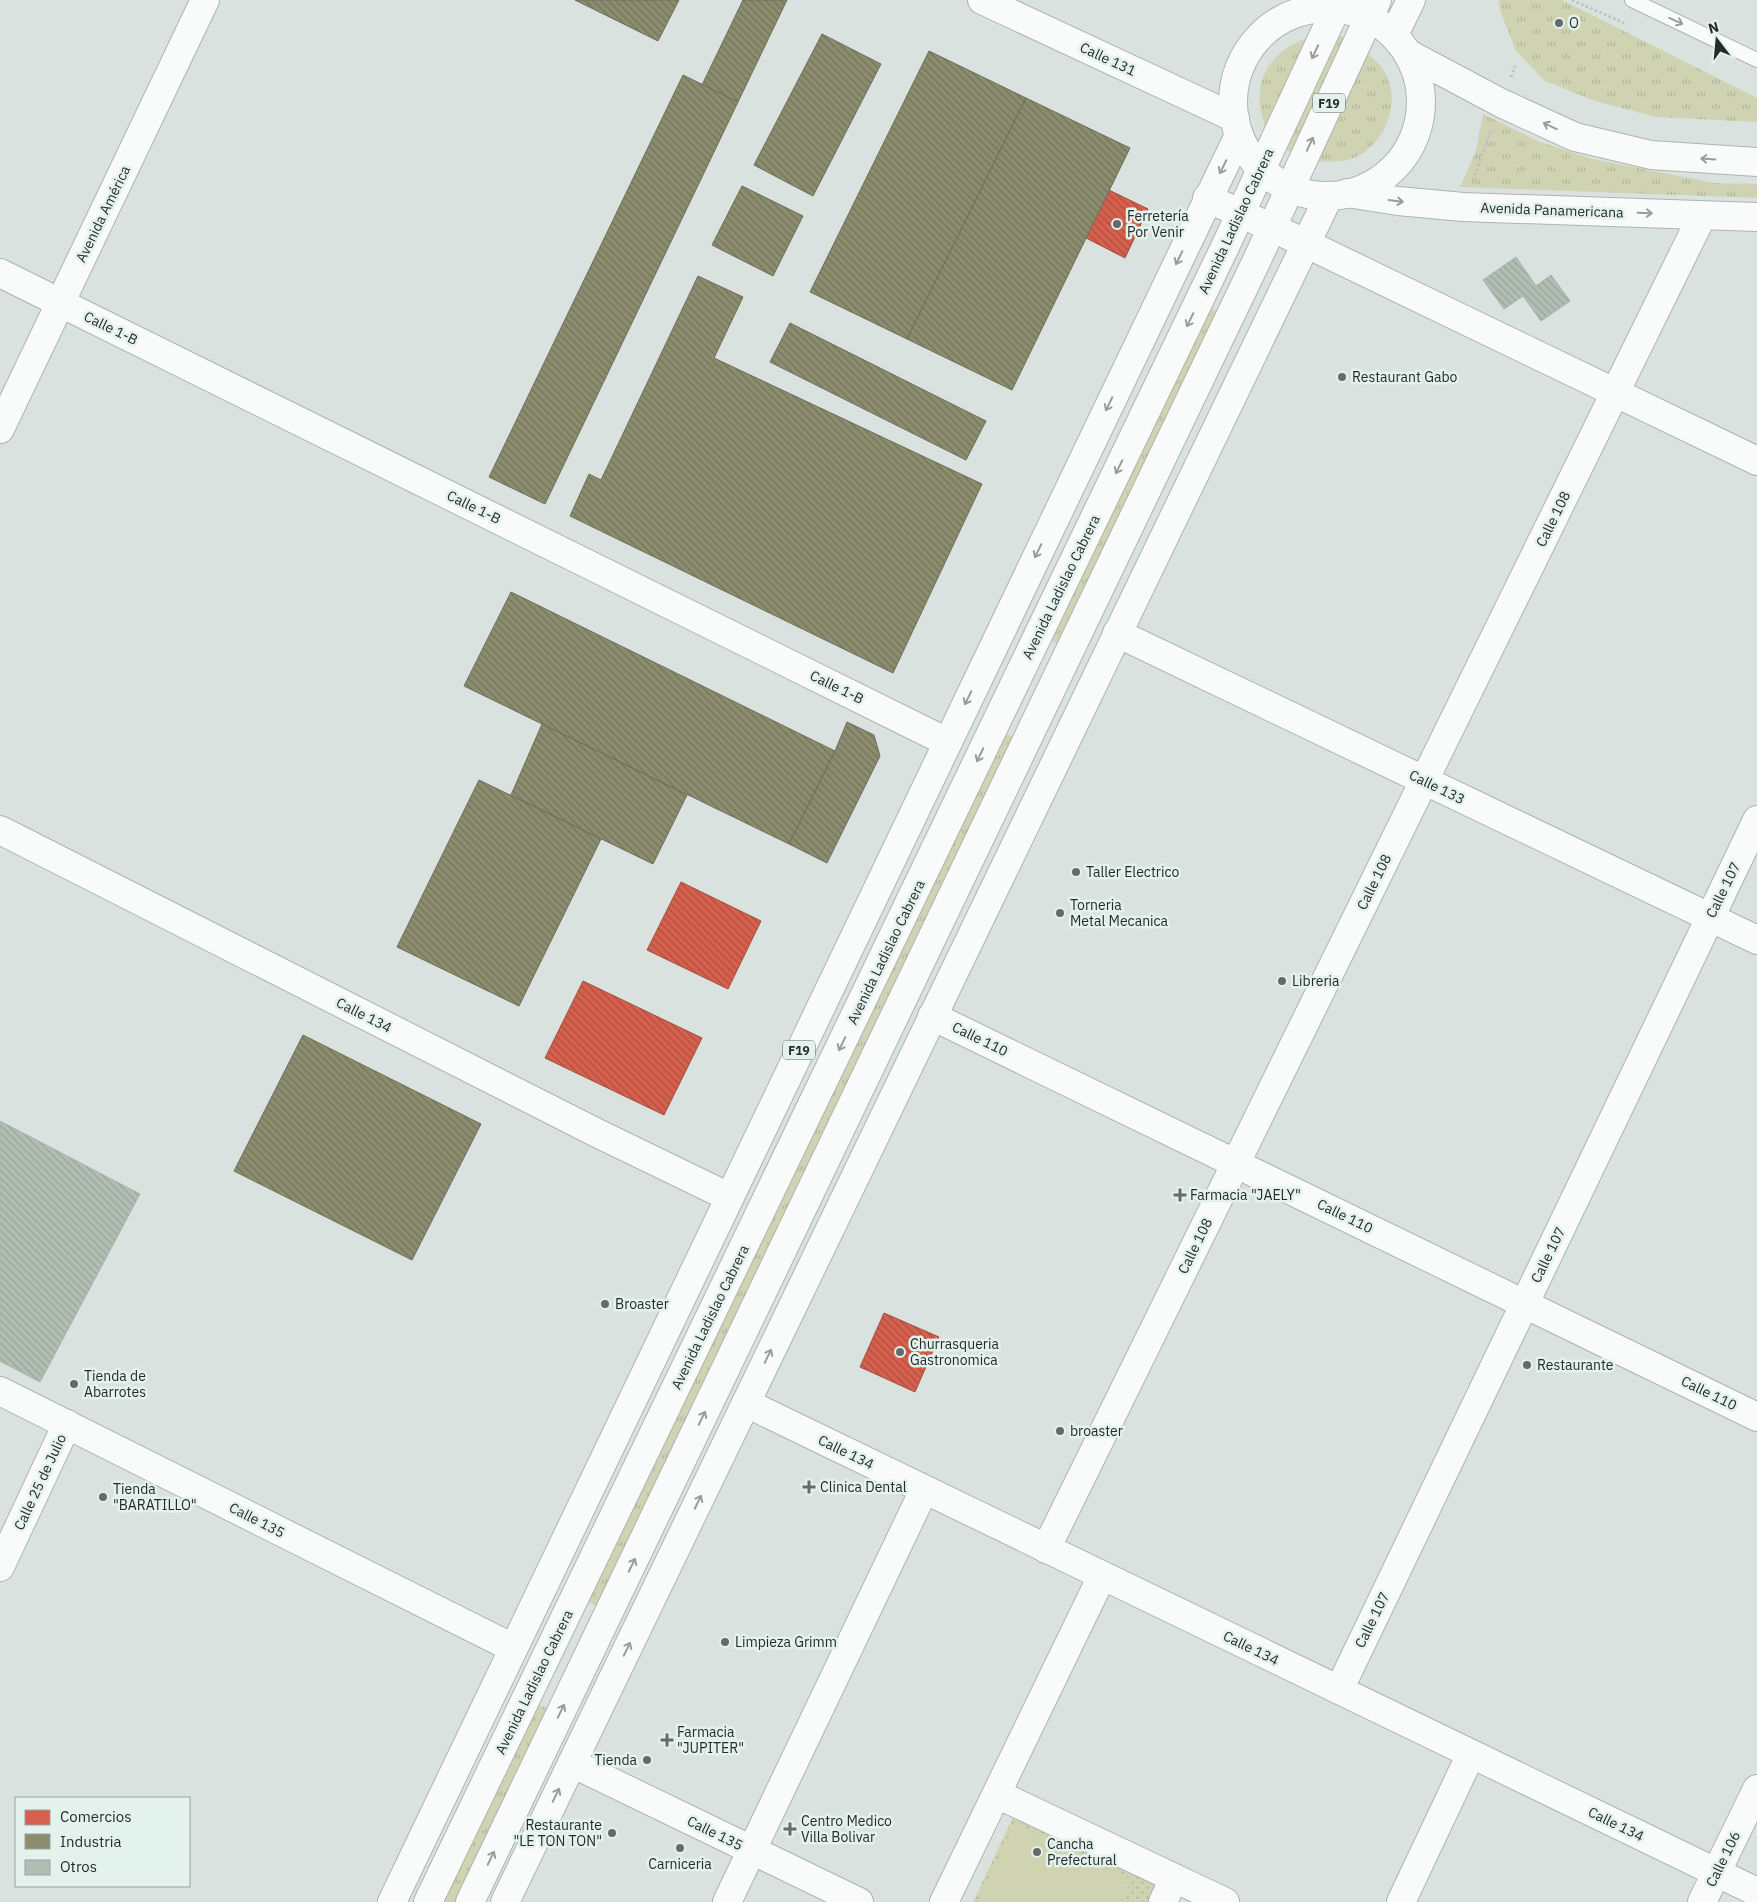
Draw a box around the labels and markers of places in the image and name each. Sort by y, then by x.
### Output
place label: O [1569,14,1579,32]
marker: O [1553,17,1565,29]
place label: Ferretería Por Venir [1127,207,1189,241]
marker: Ferretería Por Venir [1111,218,1123,230]
place label: Restaurant Gabo [1352,368,1458,386]
marker: Restaurant Gabo [1336,371,1348,383]
place label: Taller Electrico [1086,863,1179,881]
marker: Taller Electrico [1070,866,1082,878]
place label: Torneria Metal Mecanica [1070,896,1169,930]
marker: Torneria Metal Mecanica [1054,907,1066,919]
place label: Libreria [1292,972,1340,990]
marker: Libreria [1276,975,1288,987]
place label: Farmacia "JAELY" [1190,1186,1301,1204]
marker: Farmacia "JAELY" [1174,1189,1186,1201]
place label: Broaster [615,1295,669,1313]
marker: Broaster [599,1298,611,1310]
place label: Churrasqueria Gastronomica [910,1335,1000,1369]
marker: Churrasqueria Gastronomica [894,1346,906,1358]
place label: Restaurante [1537,1356,1614,1374]
marker: Restaurante [1521,1359,1533,1371]
place label: Tienda de Abarrotes [84,1367,146,1401]
marker: Tienda de Abarrotes [68,1378,80,1390]
place label: broaster [1070,1422,1123,1440]
marker: broaster [1054,1425,1066,1437]
place label: Clinica Dental [820,1478,907,1496]
place label: Tienda "BARATILLO" [113,1480,197,1514]
marker: Clinica Dental [802,1480,816,1494]
marker: Tienda "BARATILLO" [97,1491,109,1503]
place label: Limpieza Grimm [735,1633,837,1651]
marker: Limpieza Grimm [719,1636,731,1648]
place label: Farmacia "JUPITER" [677,1723,744,1757]
marker: Farmacia "JUPITER" [661,1734,673,1746]
place label: Tienda [594,1751,638,1769]
marker: Tienda [641,1754,653,1766]
place label: Centro Medico Villa Bolivar [801,1812,892,1846]
place label: Restaurante "LE TON TON" [513,1816,602,1850]
marker: Centro Medico Villa Bolivar [783,1822,797,1836]
marker: Restaurante "LE TON TON" [606,1827,618,1839]
place label: Cancha Prefectural [1047,1835,1117,1869]
marker: Carniceria [674,1842,686,1854]
marker: Cancha Prefectural [1031,1846,1043,1858]
place label: Carniceria [648,1855,712,1873]

